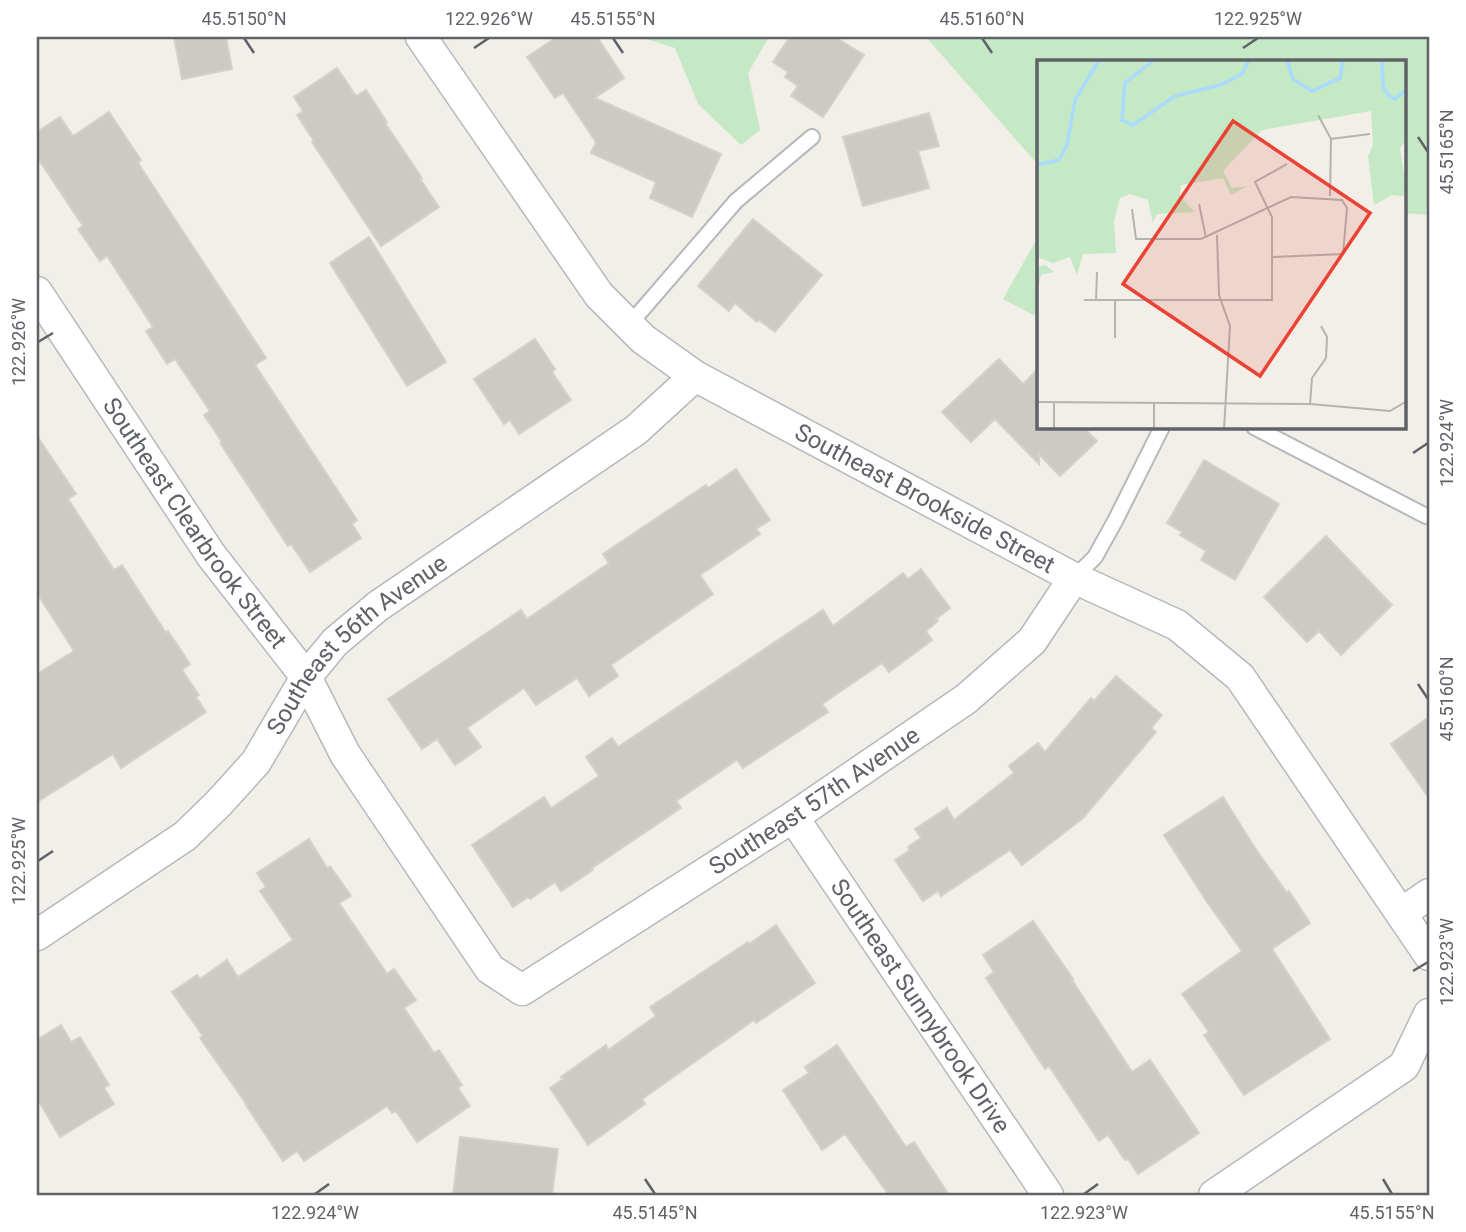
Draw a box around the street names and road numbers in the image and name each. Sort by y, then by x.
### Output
street label: Southeast Clearbrook Street [97,393,293,654]
street label: Southeast Brookside Street [790,418,1060,579]
street label: Southeast 56th Avenue [261,549,452,740]
street label: Southeast 57th Avenue [704,721,925,881]
street label: Southeast Sunnybrook Drive [825,874,1016,1138]

